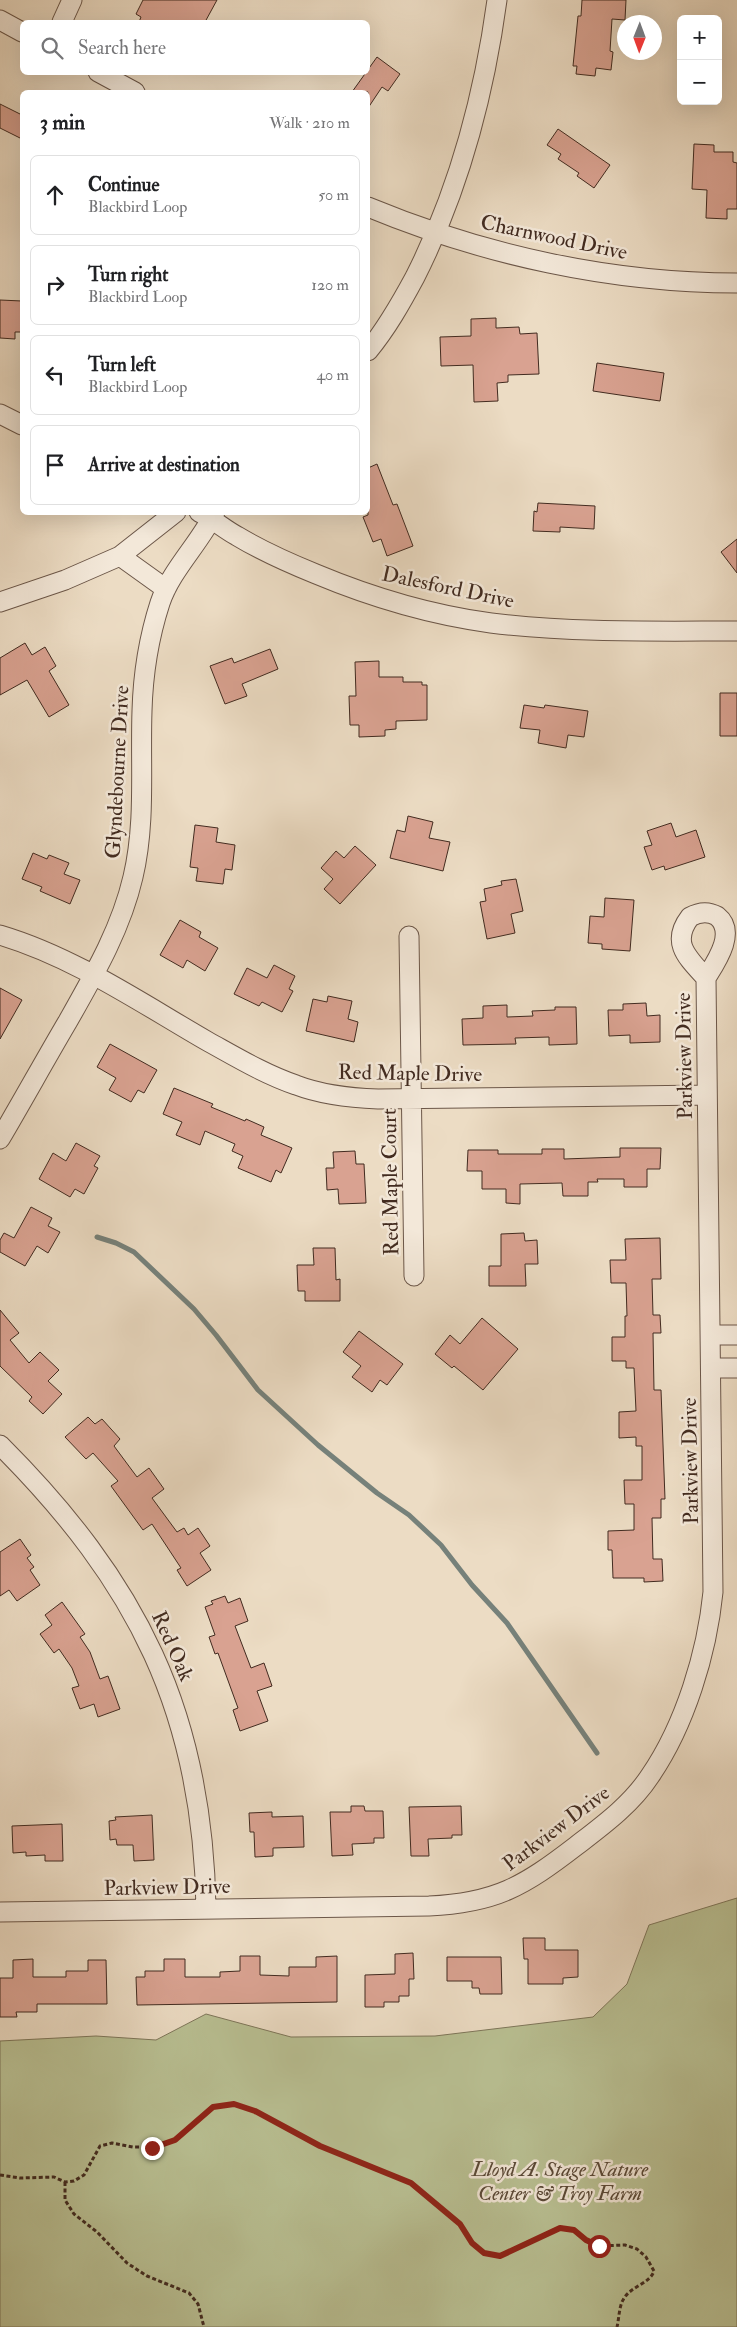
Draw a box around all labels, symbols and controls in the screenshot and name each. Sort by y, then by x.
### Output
north arrow [617,15,662,60]
map controls [677,15,722,105]
button: + [677,15,722,60]
search box [20,20,370,75]
icon: search [38,34,66,62]
text: Search here [78,36,166,60]
button: − [677,60,722,105]
text: 3 min [40,109,85,136]
text: Walk · 210 m [269,113,350,133]
text: Continue [88,173,159,197]
icon: ahead [41,181,69,209]
text: 50 m [318,185,349,205]
text: Blackbird Loop [88,197,187,217]
street label: Charnwood Drive [478,209,630,266]
text: Turn right [88,263,168,287]
icon: right [41,271,69,299]
text: 120 m [311,275,349,295]
text: Blackbird Loop [88,287,187,307]
text: Turn left [88,353,156,377]
icon: left [41,361,69,389]
text: 40 m [316,365,349,385]
text: Blackbird Loop [88,377,187,397]
icon: arrive [41,451,69,479]
text: Arrive at destination [88,453,240,477]
street label: Dalesford Drive [379,560,517,615]
street label: Glyndebourne Drive [99,685,136,859]
street label: Parkview Drive [670,992,699,1120]
street label: Red Maple Drive [338,1059,483,1088]
street label: Red Maple Court [376,1108,405,1256]
street label: Parkview Drive [676,1397,705,1525]
street label: Red Oak [145,1607,200,1686]
street label: Parkview Drive [497,1779,615,1877]
street label: Parkview Drive [103,1873,231,1902]
route end [141,2137,164,2160]
park label: Lloyd A. Stage Nature Center & Troy Farm [471,2156,649,2207]
route start [588,2235,611,2258]

